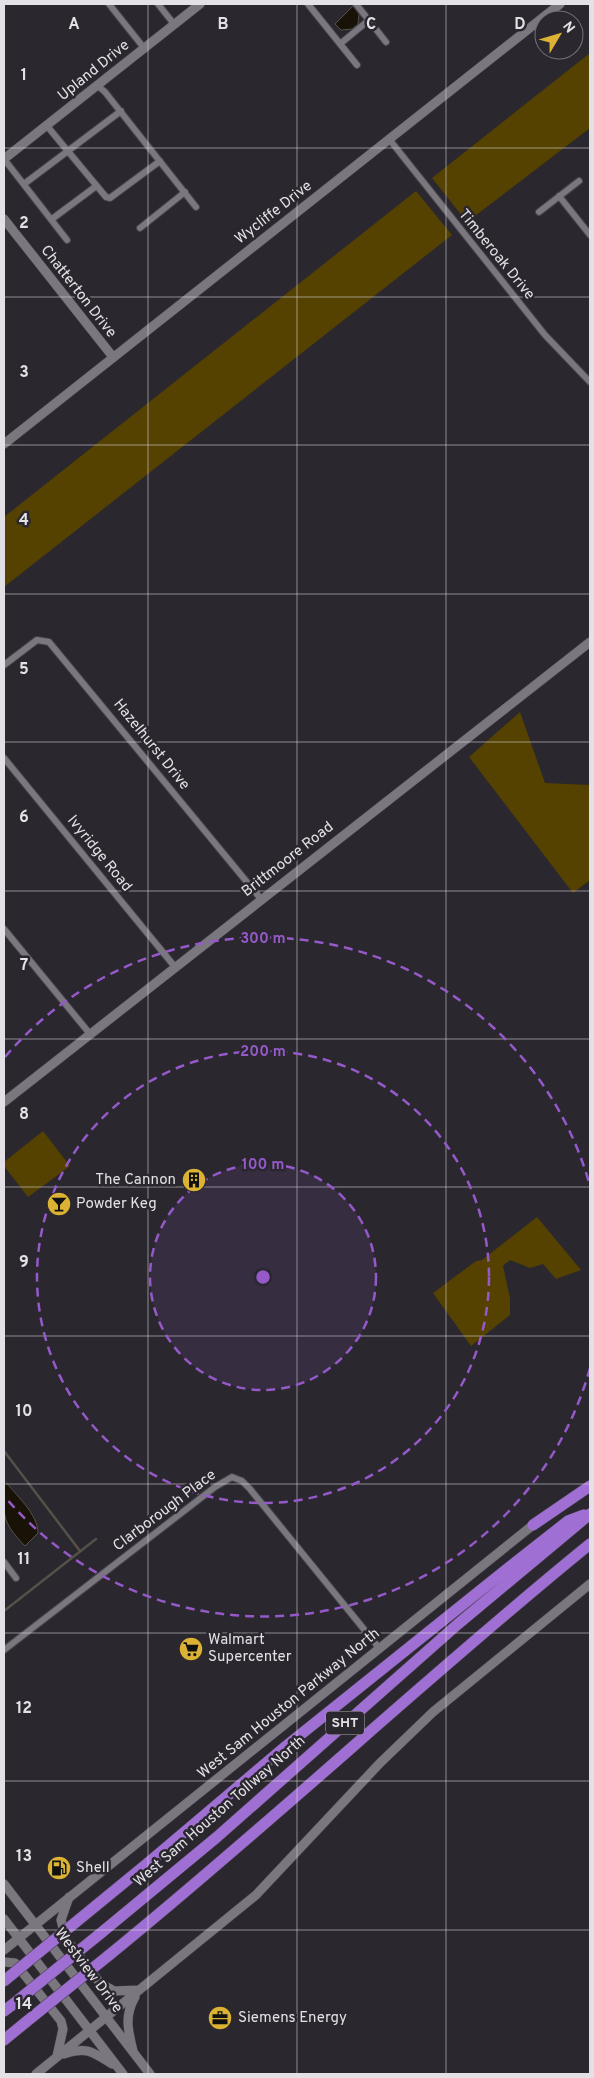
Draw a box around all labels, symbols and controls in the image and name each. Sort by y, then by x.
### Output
north arrow [534,10,584,60]
text: A [68,15,80,35]
text: B [217,15,229,35]
text: C [366,15,376,35]
text: D [514,15,526,35]
text: N [558,19,578,37]
street label: Upland Drive [54,36,134,106]
text: 1 [21,66,27,86]
street label: Wycliffe Drive [232,177,316,249]
street label: Timberoak Drive [454,206,538,304]
text: 2 [19,214,29,234]
street label: Chatterton Drive [36,242,120,342]
text: 3 [19,363,29,383]
text: 4 [19,511,29,531]
text: 5 [19,660,29,680]
street label: Hazelhurst Drive [108,696,194,794]
text: 6 [19,808,29,828]
street label: Ivyridge Road [62,812,136,896]
street label: Brittmoore Road [238,818,338,902]
text: 300 m [240,930,286,949]
text: 7 [20,956,28,976]
text: 200 m [240,1043,286,1062]
text: 8 [19,1105,29,1125]
text: 100 m [242,1156,284,1175]
building icon: The Cannon [181,1167,207,1193]
place label: The Cannon [95,1171,176,1190]
bar icon: Powder Keg [46,1191,72,1217]
place label: Powder Keg [76,1195,157,1214]
text: 9 [19,1253,29,1273]
centre of rings [254,1268,272,1286]
text: 10 [16,1402,32,1422]
street label: Clarborough Place [110,1466,220,1556]
text: 11 [18,1550,30,1570]
street label: West Sam Houston Parkway North [194,1625,384,1783]
place label: Walmart Supercenter [208,1631,292,1667]
supermarket icon: Walmart Supercenter [178,1636,204,1662]
text: 12 [16,1699,32,1719]
road number: SHT [326,1712,364,1735]
street label: West Sam Houston Tollway North [130,1732,310,1892]
text: 13 [16,1847,32,1867]
fuel station icon: Shell [46,1855,72,1881]
place label: Shell [76,1859,110,1878]
street label: Westview Drive [50,1925,126,2017]
text: 14 [16,1995,32,2015]
office icon: Siemens Energy [207,2005,233,2031]
place label: Siemens Energy [238,2009,347,2028]

